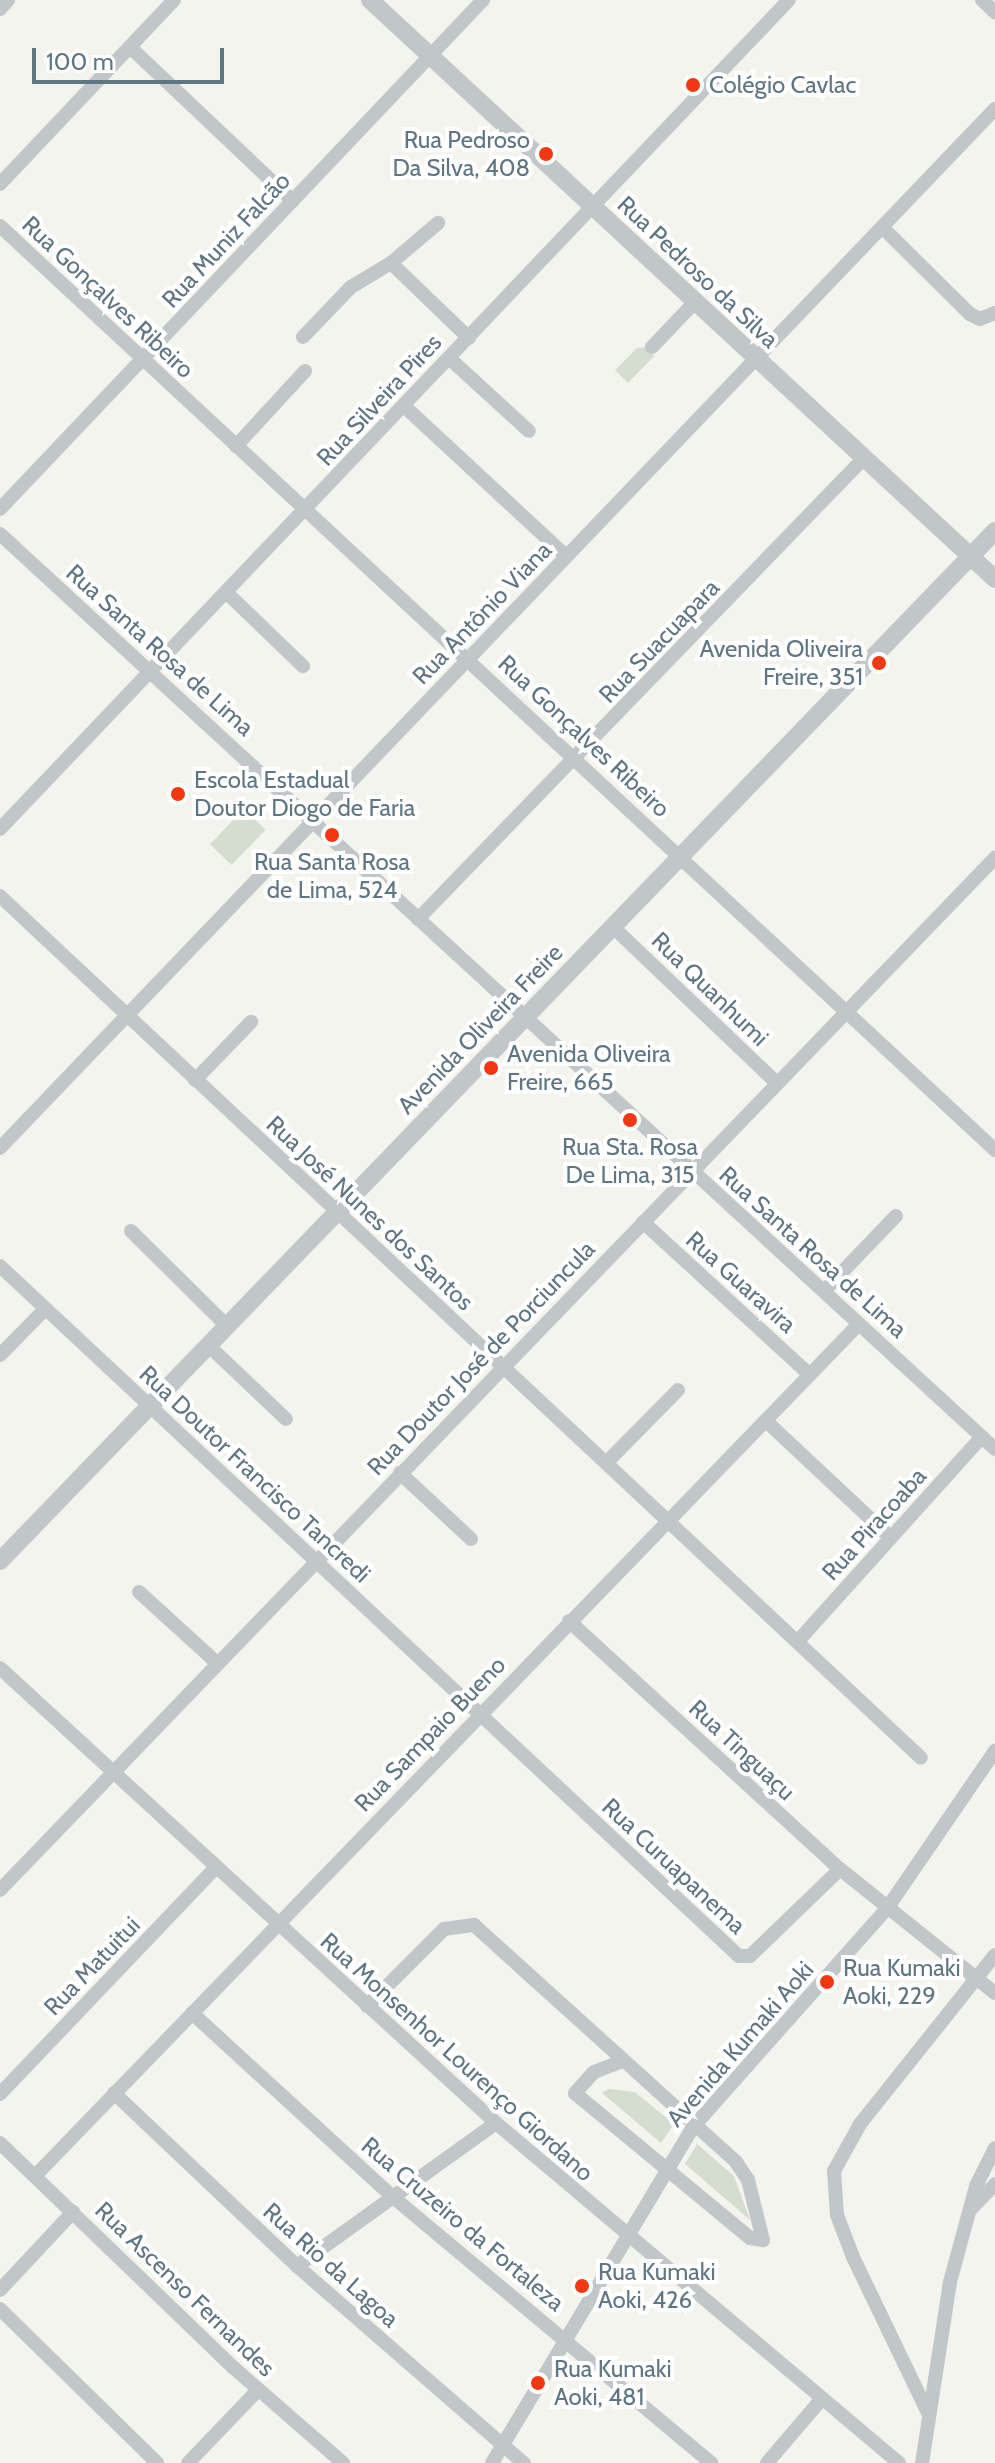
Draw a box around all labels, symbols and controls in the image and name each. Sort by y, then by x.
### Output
scale bar [36,32,228,82]
text: 100 m [46,47,114,76]
place label: Colégio Cavlac [709,71,856,99]
marker: Colégio Cavlac [684,76,702,94]
place label: Rua Pedroso Da Silva, 408 [392,126,530,182]
marker: Rua Pedroso Da Silva, 408 [537,145,555,163]
street label: Rua Muniz Falcão [156,166,296,314]
street label: Rua Pedroso da Silva [612,190,784,354]
street label: Rua Gonçalves Ribeiro [16,210,200,384]
street label: Rua Silveira Pires [311,328,447,472]
street label: Rua Antônio Viana [407,536,557,690]
street label: Rua Santa Rosa de Lima [60,558,260,742]
street label: Rua Suacuapara [593,573,725,709]
place label: Avenida Oliveira Freire, 351 [699,635,863,691]
street label: Rua Gonçalves Ribeiro [492,649,676,823]
marker: Avenida Oliveira Freire, 351 [870,654,888,672]
place label: Escola Estadual Doutor Diogo de Faria [194,766,415,822]
marker: Escola Estadual Doutor Diogo de Faria [169,785,187,803]
marker: Rua Santa Rosa de Lima, 524 [323,826,341,844]
place label: Rua Santa Rosa de Lima, 524 [254,848,410,904]
street label: Rua Quanhumi [646,926,774,1052]
street label: Avenida Oliveira Freire [392,938,568,1120]
place label: Avenida Oliveira Freire, 665 [507,1040,671,1096]
marker: Avenida Oliveira Freire, 665 [482,1059,500,1077]
street label: Rua José Nunes dos Santos [261,1110,479,1316]
marker: Rua Sta. Rosa De Lima, 315 [621,1111,639,1129]
place label: Rua Sta. Rosa De Lima, 315 [562,1133,698,1189]
street label: Rua Santa Rosa de Lima [713,1160,913,1344]
street label: Rua Guaravira [680,1225,802,1339]
street label: Rua Doutor José de Porciuncula [361,1235,601,1481]
street label: Rua Doutor Francisco Tancredi [134,1359,376,1589]
street label: Rua Piracoaba [816,1462,932,1586]
street label: Rua Sampaio Bueno [349,1650,511,1818]
street label: Rua Tinguaçu [683,1694,801,1806]
street label: Rua Curuapanema [596,1792,752,1940]
street label: Rua Matuitui [38,1911,146,2021]
street label: Rua Monsenhor Lourenço Giordano [315,1927,599,2187]
place label: Rua Kumaki Aoki, 229 [843,1954,961,2010]
street label: Avenida Kumaki Aoki [660,1955,820,2133]
marker: Rua Kumaki Aoki, 229 [818,1973,836,1991]
street label: Rua Cruzeiro da Fortaleza [356,2131,570,2317]
street label: Rua Ascenso Fernandes [89,2196,281,2382]
street label: Rua Rio da Lagoa [257,2197,405,2333]
place label: Rua Kumaki Aoki, 426 [598,2258,716,2314]
marker: Rua Kumaki Aoki, 426 [573,2277,591,2295]
place label: Rua Kumaki Aoki, 481 [554,2355,672,2411]
marker: Rua Kumaki Aoki, 481 [529,2374,547,2392]

